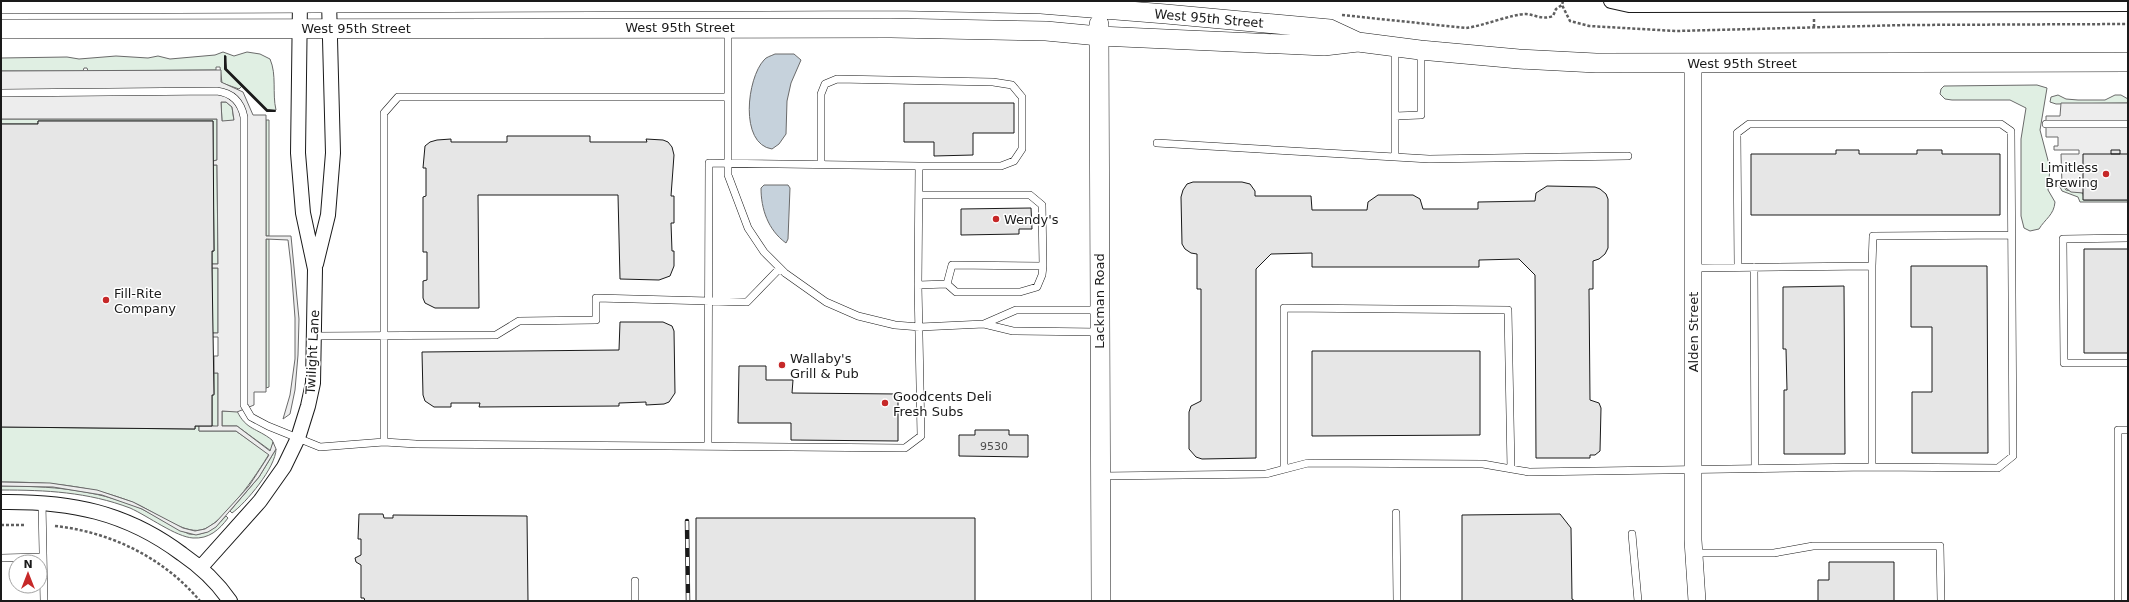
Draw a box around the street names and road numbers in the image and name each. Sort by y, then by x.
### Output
street label: West 95th Street [1154,6,1264,31]
street label: West 95th Street [625,20,735,35]
street label: West 95th Street [301,21,411,36]
street label: West 95th Street [1687,56,1797,71]
street label: Lackman Road [1092,253,1107,349]
street label: Alden Street [1686,292,1701,372]
street label: Twilight Lane [303,309,322,396]

